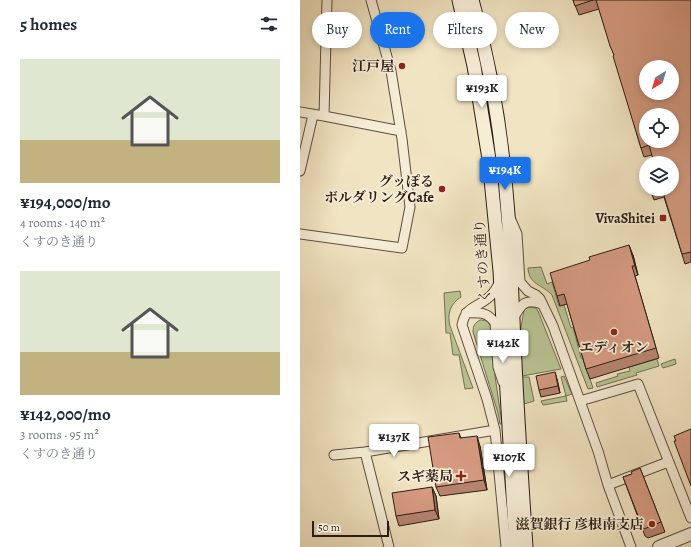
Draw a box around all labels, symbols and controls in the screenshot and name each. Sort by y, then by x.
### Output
chip: Buy [312,12,362,48]
chip: Rent [370,12,425,48]
chip: Filters [433,12,497,48]
chip: New [505,12,559,48]
text: 5 homes [20,13,77,36]
icon: filters [258,13,280,35]
place label: 江戸屋 [352,57,394,76]
north arrow [639,60,679,100]
map controls [639,60,679,196]
marker: 江戸屋 [397,61,407,71]
pin: ¥193K [454,75,510,109]
text: ¥193K [466,79,498,96]
icon: home [114,85,186,157]
button: locate [639,108,679,148]
button: layers [639,156,679,196]
pin: ¥194K [477,157,533,191]
text: ¥194K [489,161,521,178]
place label: グッぽる ボルダリングCafe [324,172,435,207]
marker: グッぽる ボルダリングCafe [437,184,447,194]
text: ¥194,000/mo [20,191,111,214]
place label: VivaShitei [594,209,655,228]
marker: VivaShitei [658,213,668,223]
text: 4 rooms · 140 m² [20,214,105,231]
street label: くすのき通り [470,218,495,304]
text: くすのき通り [20,233,98,250]
icon: home [114,297,186,369]
marker: エディオン [609,327,619,337]
pin: ¥142K [475,330,531,364]
text: ¥142K [486,334,520,351]
place label: エディオン [580,338,648,357]
text: ¥142,000/mo [20,403,111,426]
pin: ¥137K [366,424,422,458]
text: 3 rooms · 95 m² [20,426,99,443]
text: ¥137K [378,428,410,445]
pin: ¥107K [481,444,537,478]
text: くすのき通り [20,445,98,462]
text: ¥107K [493,448,525,465]
place label: スギ薬局 [397,467,453,486]
marker: スギ薬局 [456,471,466,481]
place label: 滋賀銀行 彦根南支店 [516,515,644,534]
scale bar [312,519,389,538]
marker: 滋賀銀行 彦根南支店 [647,519,657,529]
text: 50 m [318,520,340,535]

